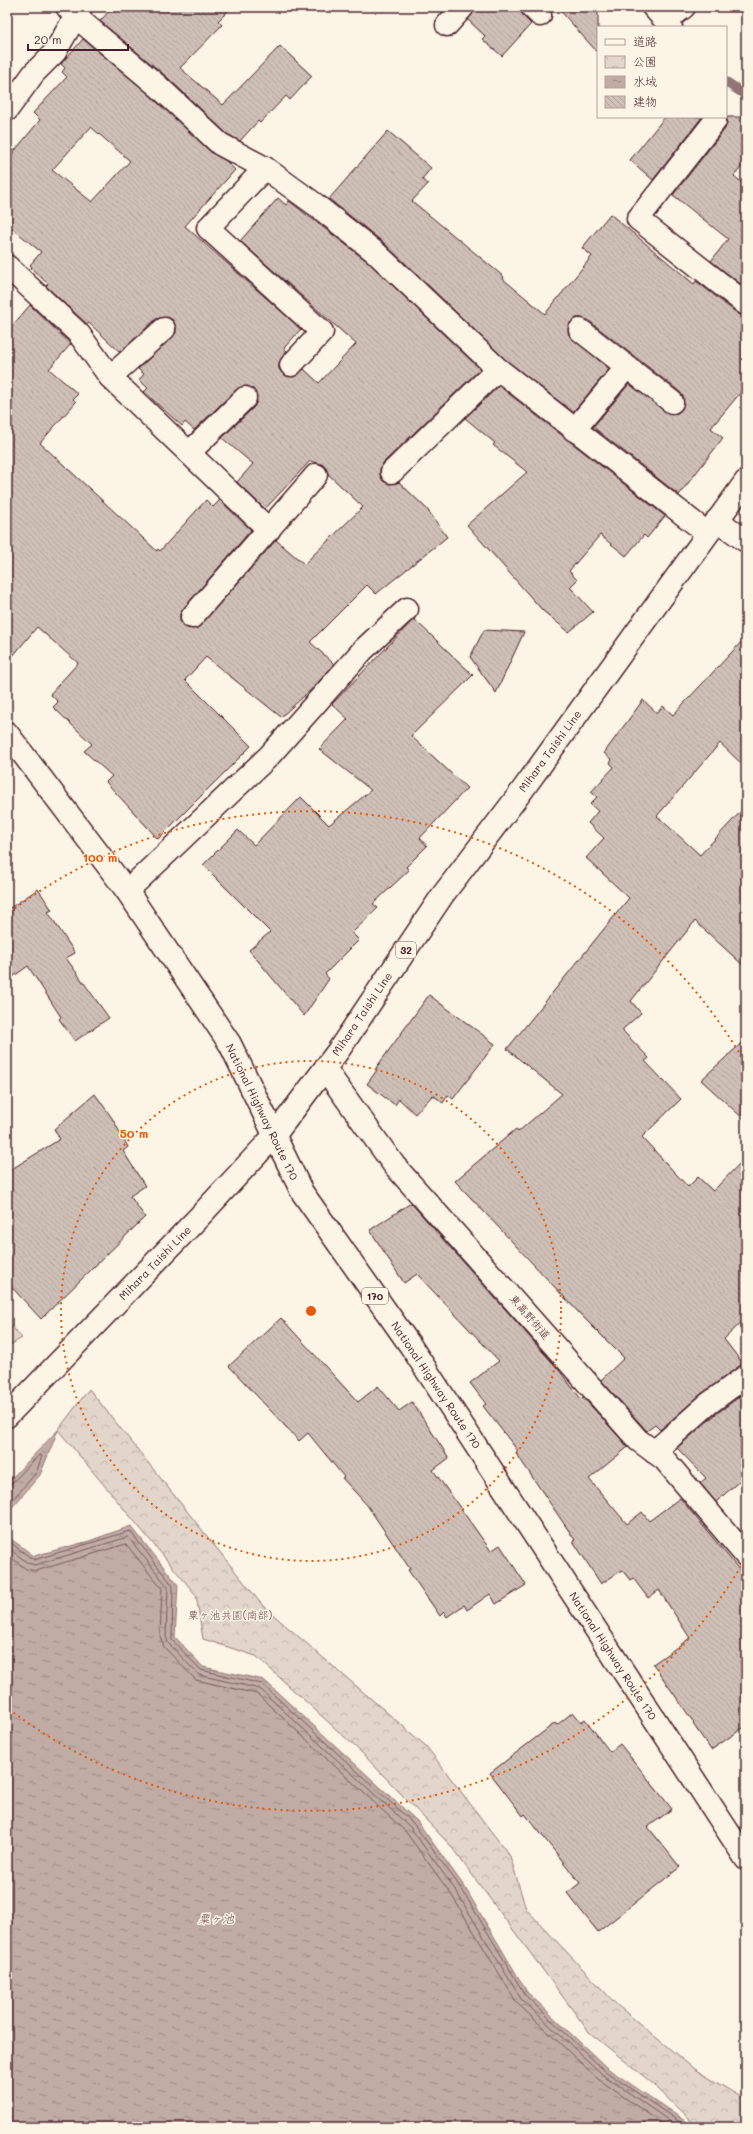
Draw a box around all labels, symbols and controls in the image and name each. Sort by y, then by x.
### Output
scale bar [28,26,128,52]
legend [597,26,727,118]
text: 20 m [34,31,62,47]
text: 道路 [633,33,657,49]
text: 公園 [633,53,657,69]
text: 水域 [633,73,657,89]
text: 建物 [633,93,657,109]
street label: Mihara Taishi Line [515,707,585,795]
text: 100 m [83,849,117,865]
road number: 32 [396,942,416,958]
street label: Mihara Taishi Line [328,969,395,1059]
street label: National Highway Route 170 [223,1041,302,1183]
text: 50 m [120,1125,148,1141]
street label: Mihara Taishi Line [115,1222,194,1303]
road number: 170 [362,1288,388,1304]
street label: 東高野街道 [507,1291,554,1342]
centre of rings [304,1304,318,1318]
street label: National Highway Route 170 [388,1318,485,1451]
street label: National Highway Route 170 [566,1589,661,1723]
park label: 粟ヶ池共園(南部) [188,1607,272,1622]
water label: 粟ヶ池 [198,1910,235,1926]

